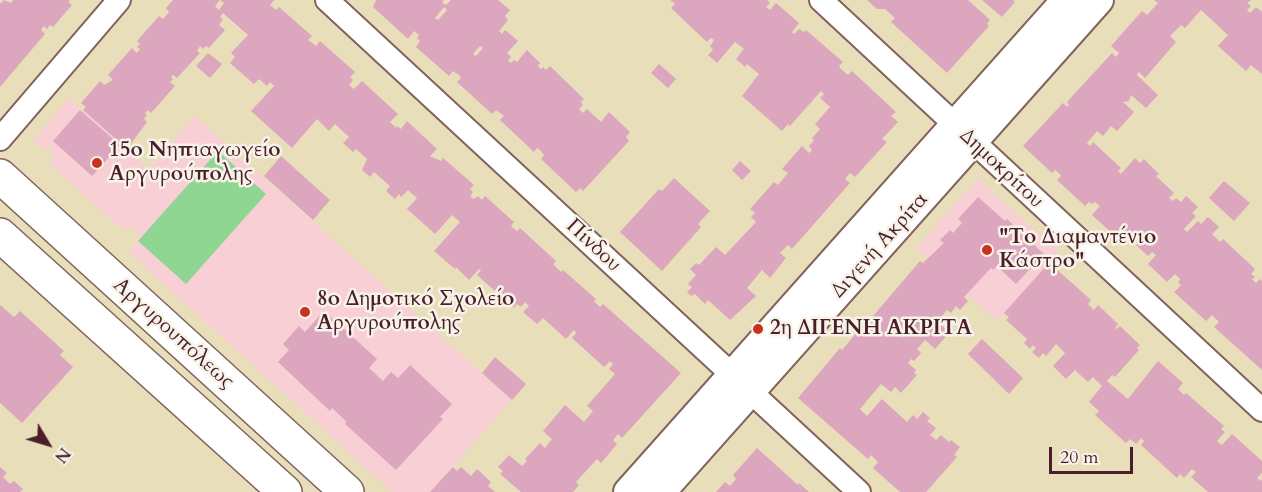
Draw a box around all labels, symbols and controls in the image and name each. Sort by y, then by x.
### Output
street label: Δημοκρίτου [954,124,1048,214]
place label: 15ο Νηπιαγωγείο Αργυρούπολης [109,138,280,188]
marker: 15ο Νηπιαγωγείο Αργυρούπολης [90,156,104,170]
street label: Διγενή Ακρίτα [826,188,934,304]
street label: Πίνδου [560,214,626,278]
place label: "Το Διαμαντένιο Κάστρο" [999,225,1156,275]
marker: "Το Διαμαντένιο Κάστρο" [980,243,994,257]
street label: Αργυρουπόλεως [107,273,239,395]
place label: 8ο Δημοτικό Σχολείο Αργυρούπολης [317,287,514,337]
marker: 8ο Δημοτικό Σχολείο Αργυρούπολης [298,305,312,319]
place label: 2η ΔΙΓΕΝΗ ΑΚΡΙΤΑ [770,316,972,342]
marker: 2η ΔΙΓΕΝΗ ΑΚΡΙΤΑ [751,322,765,336]
north arrow [18,414,78,474]
scale bar [1052,435,1136,473]
text: N [49,443,75,467]
text: 20 m [1060,445,1099,470]

